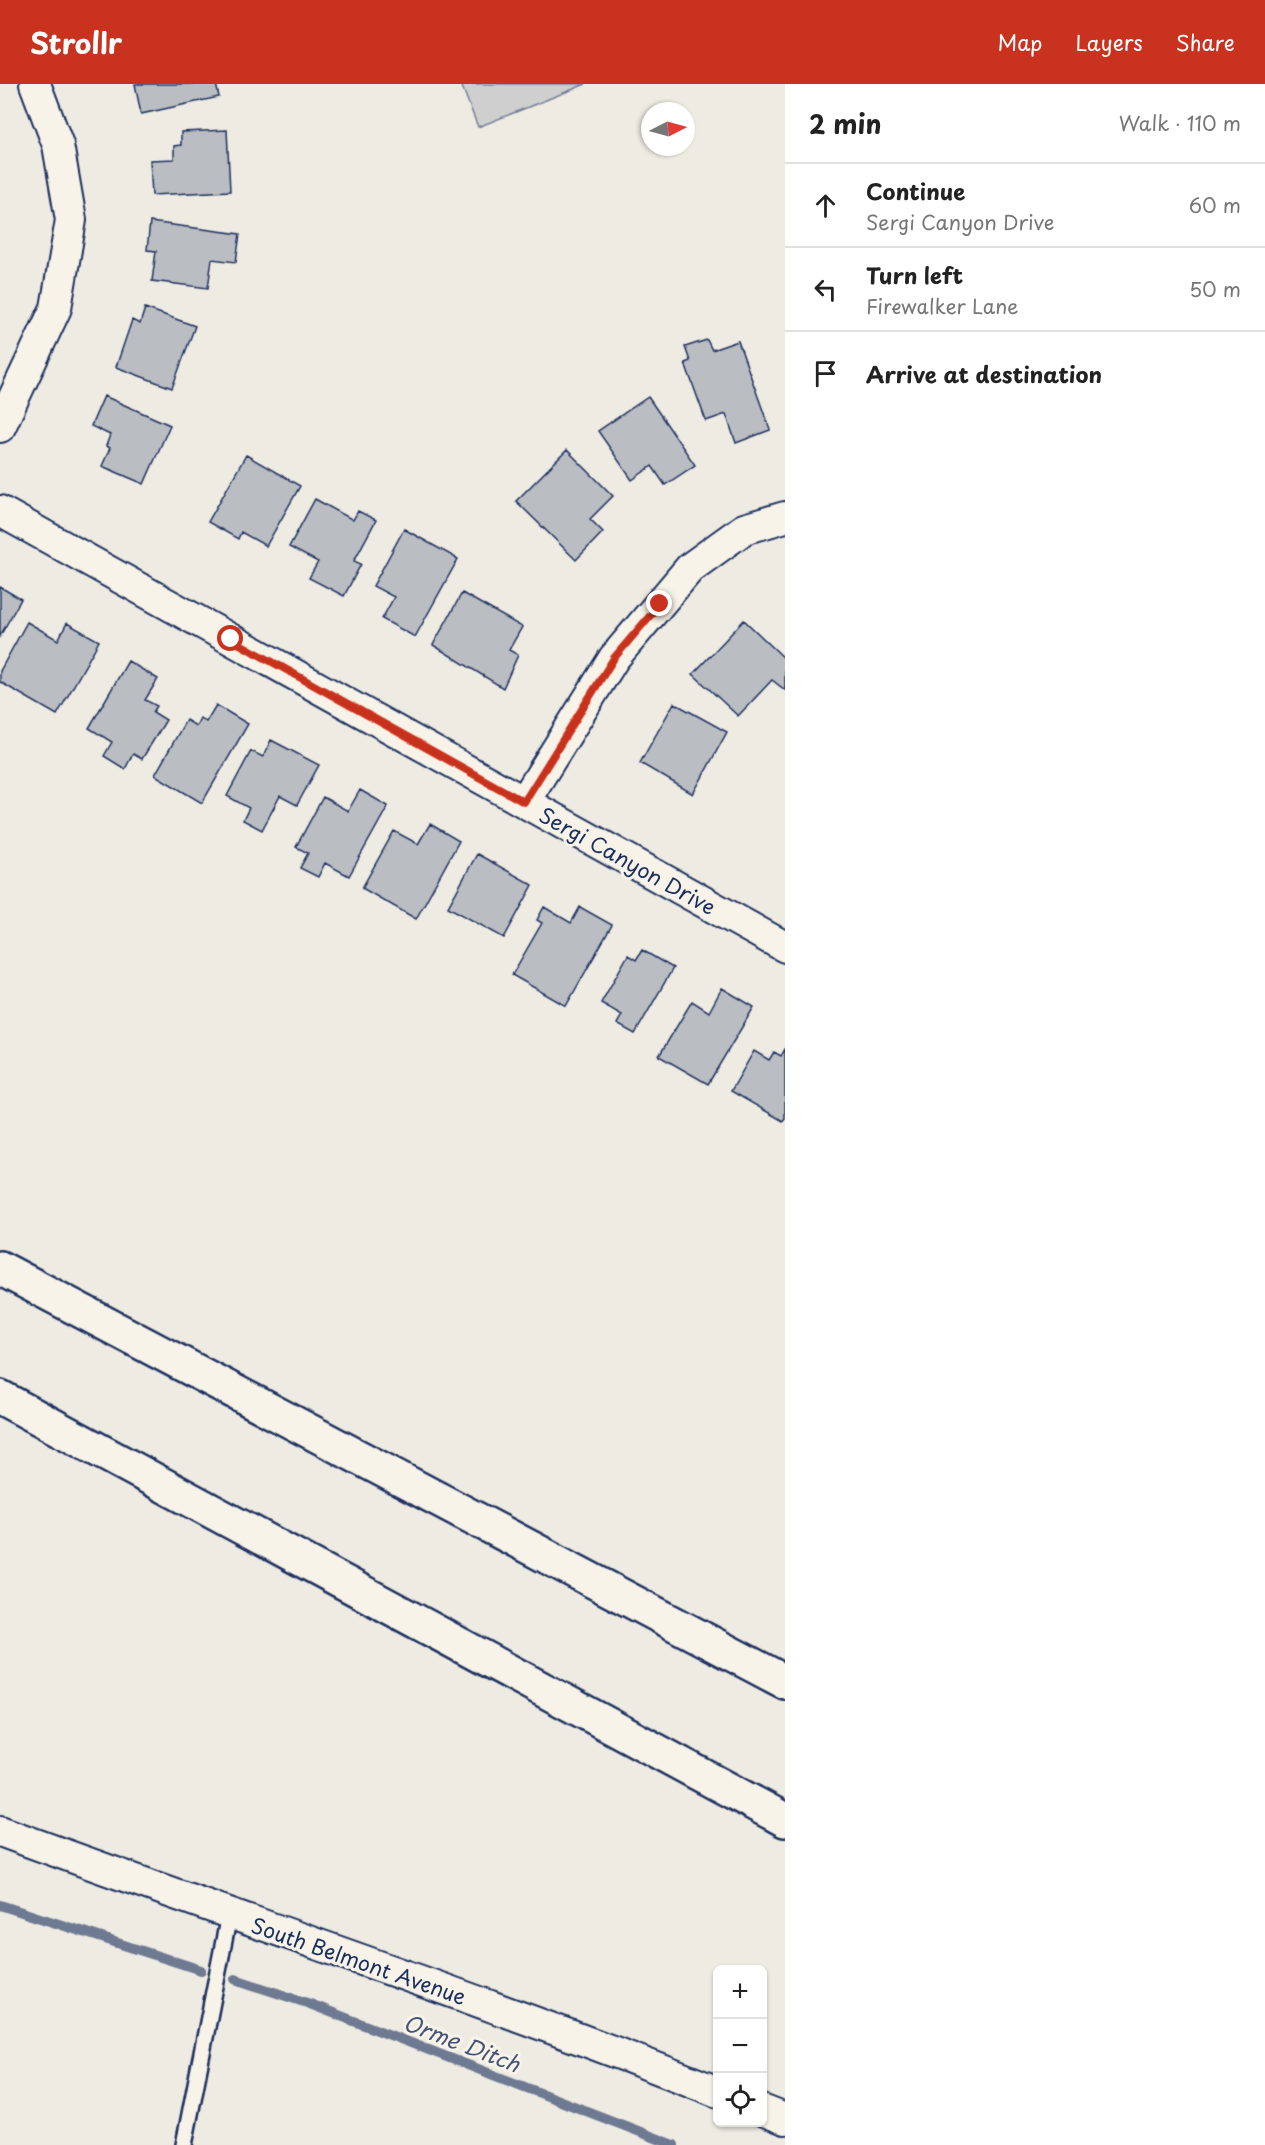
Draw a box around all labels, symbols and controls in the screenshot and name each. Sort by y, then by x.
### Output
text: Strollr [30,21,122,64]
text: Map [998,26,1042,58]
text: Layers [1075,26,1143,58]
text: Share [1176,26,1235,58]
north arrow [641,102,695,156]
text: 2 min [809,104,882,143]
text: Walk · 110 m [1119,108,1241,138]
text: Continue [866,174,965,207]
icon: ahead [809,189,842,222]
text: 60 m [1189,190,1241,220]
text: Sergi Canyon Drive [866,207,1054,237]
text: Turn left [866,258,963,291]
icon: left [809,273,842,306]
text: 50 m [1189,274,1241,304]
text: Firewalker Lane [866,291,1019,321]
icon: arrive [809,357,842,390]
text: Arrive at destination [866,357,1102,390]
route end [646,590,672,616]
route start [217,625,243,651]
street label: Sergi Canyon Drive [534,798,722,922]
street label: South Belmont Avenue [247,1908,471,2012]
map controls [713,1965,767,2127]
button: + [713,1965,767,2019]
water label: Orme Ditch [399,2005,526,2080]
button: − [713,2019,767,2073]
button: locate [713,2073,767,2127]

